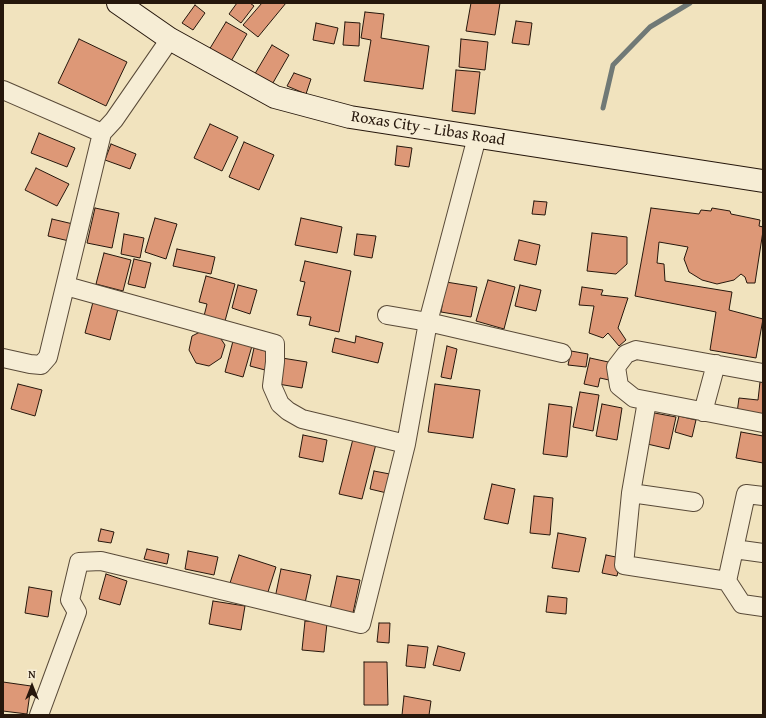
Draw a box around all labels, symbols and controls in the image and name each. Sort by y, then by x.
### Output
street label: Roxas City – Libas Road [350,107,506,151]
north arrow [12,666,52,706]
text: N [28,666,36,682]

